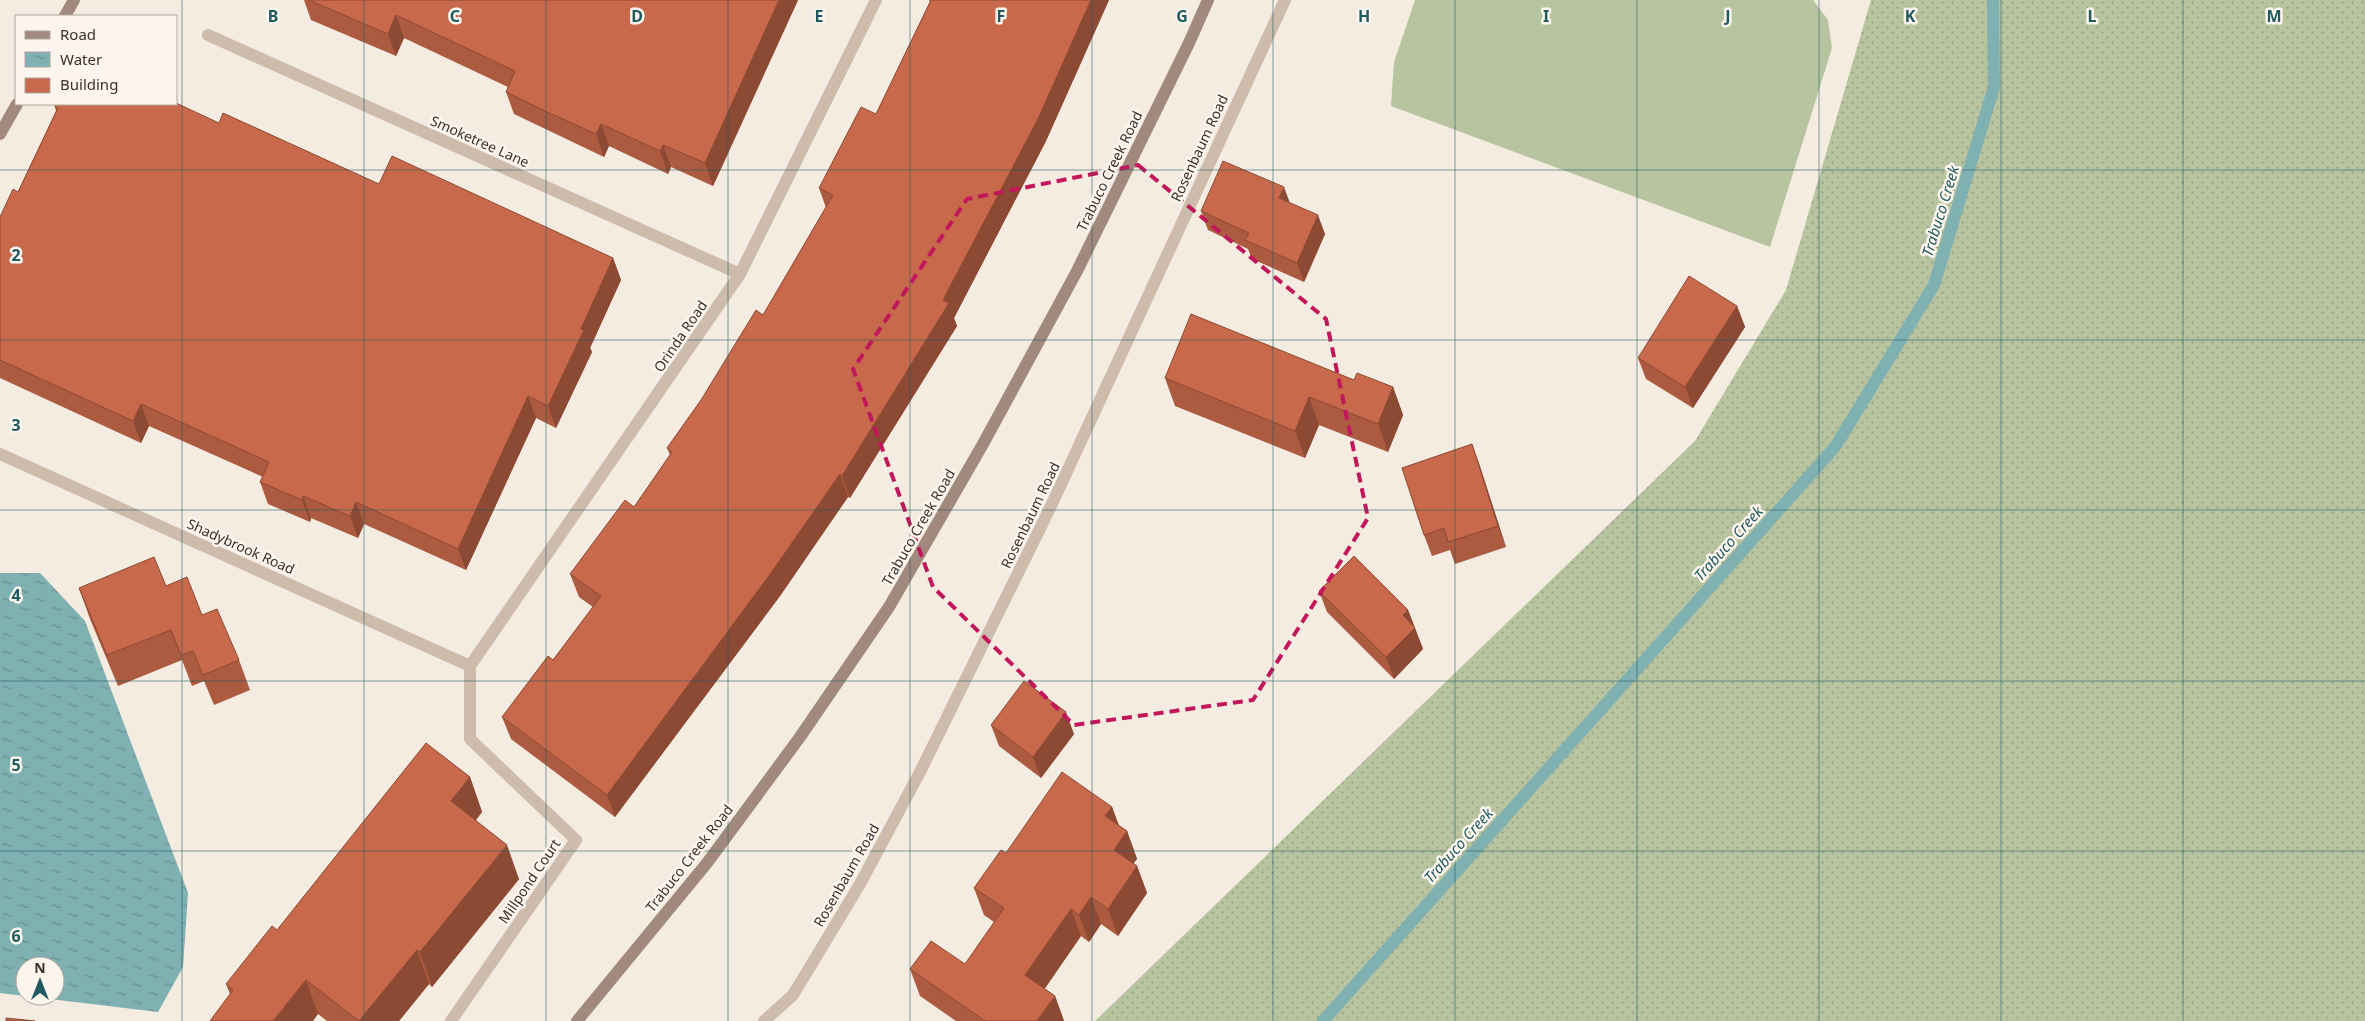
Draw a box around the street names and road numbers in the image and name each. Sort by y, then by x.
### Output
street label: Rosenbaum Road [1166,91,1232,205]
street label: Trabuco Creek Road [1072,108,1146,234]
street label: Smoketree Lane [428,111,533,171]
street label: Orinda Road [649,296,711,376]
street label: Rosenbaum Road [996,459,1064,571]
street label: Trabuco Creek Road [877,465,959,589]
street label: Shadybrook Road [184,514,298,578]
street label: Trabuco Creek Road [641,800,737,916]
street label: Rosenbaum Road [809,820,883,930]
street label: Millpond Court [494,835,564,927]

